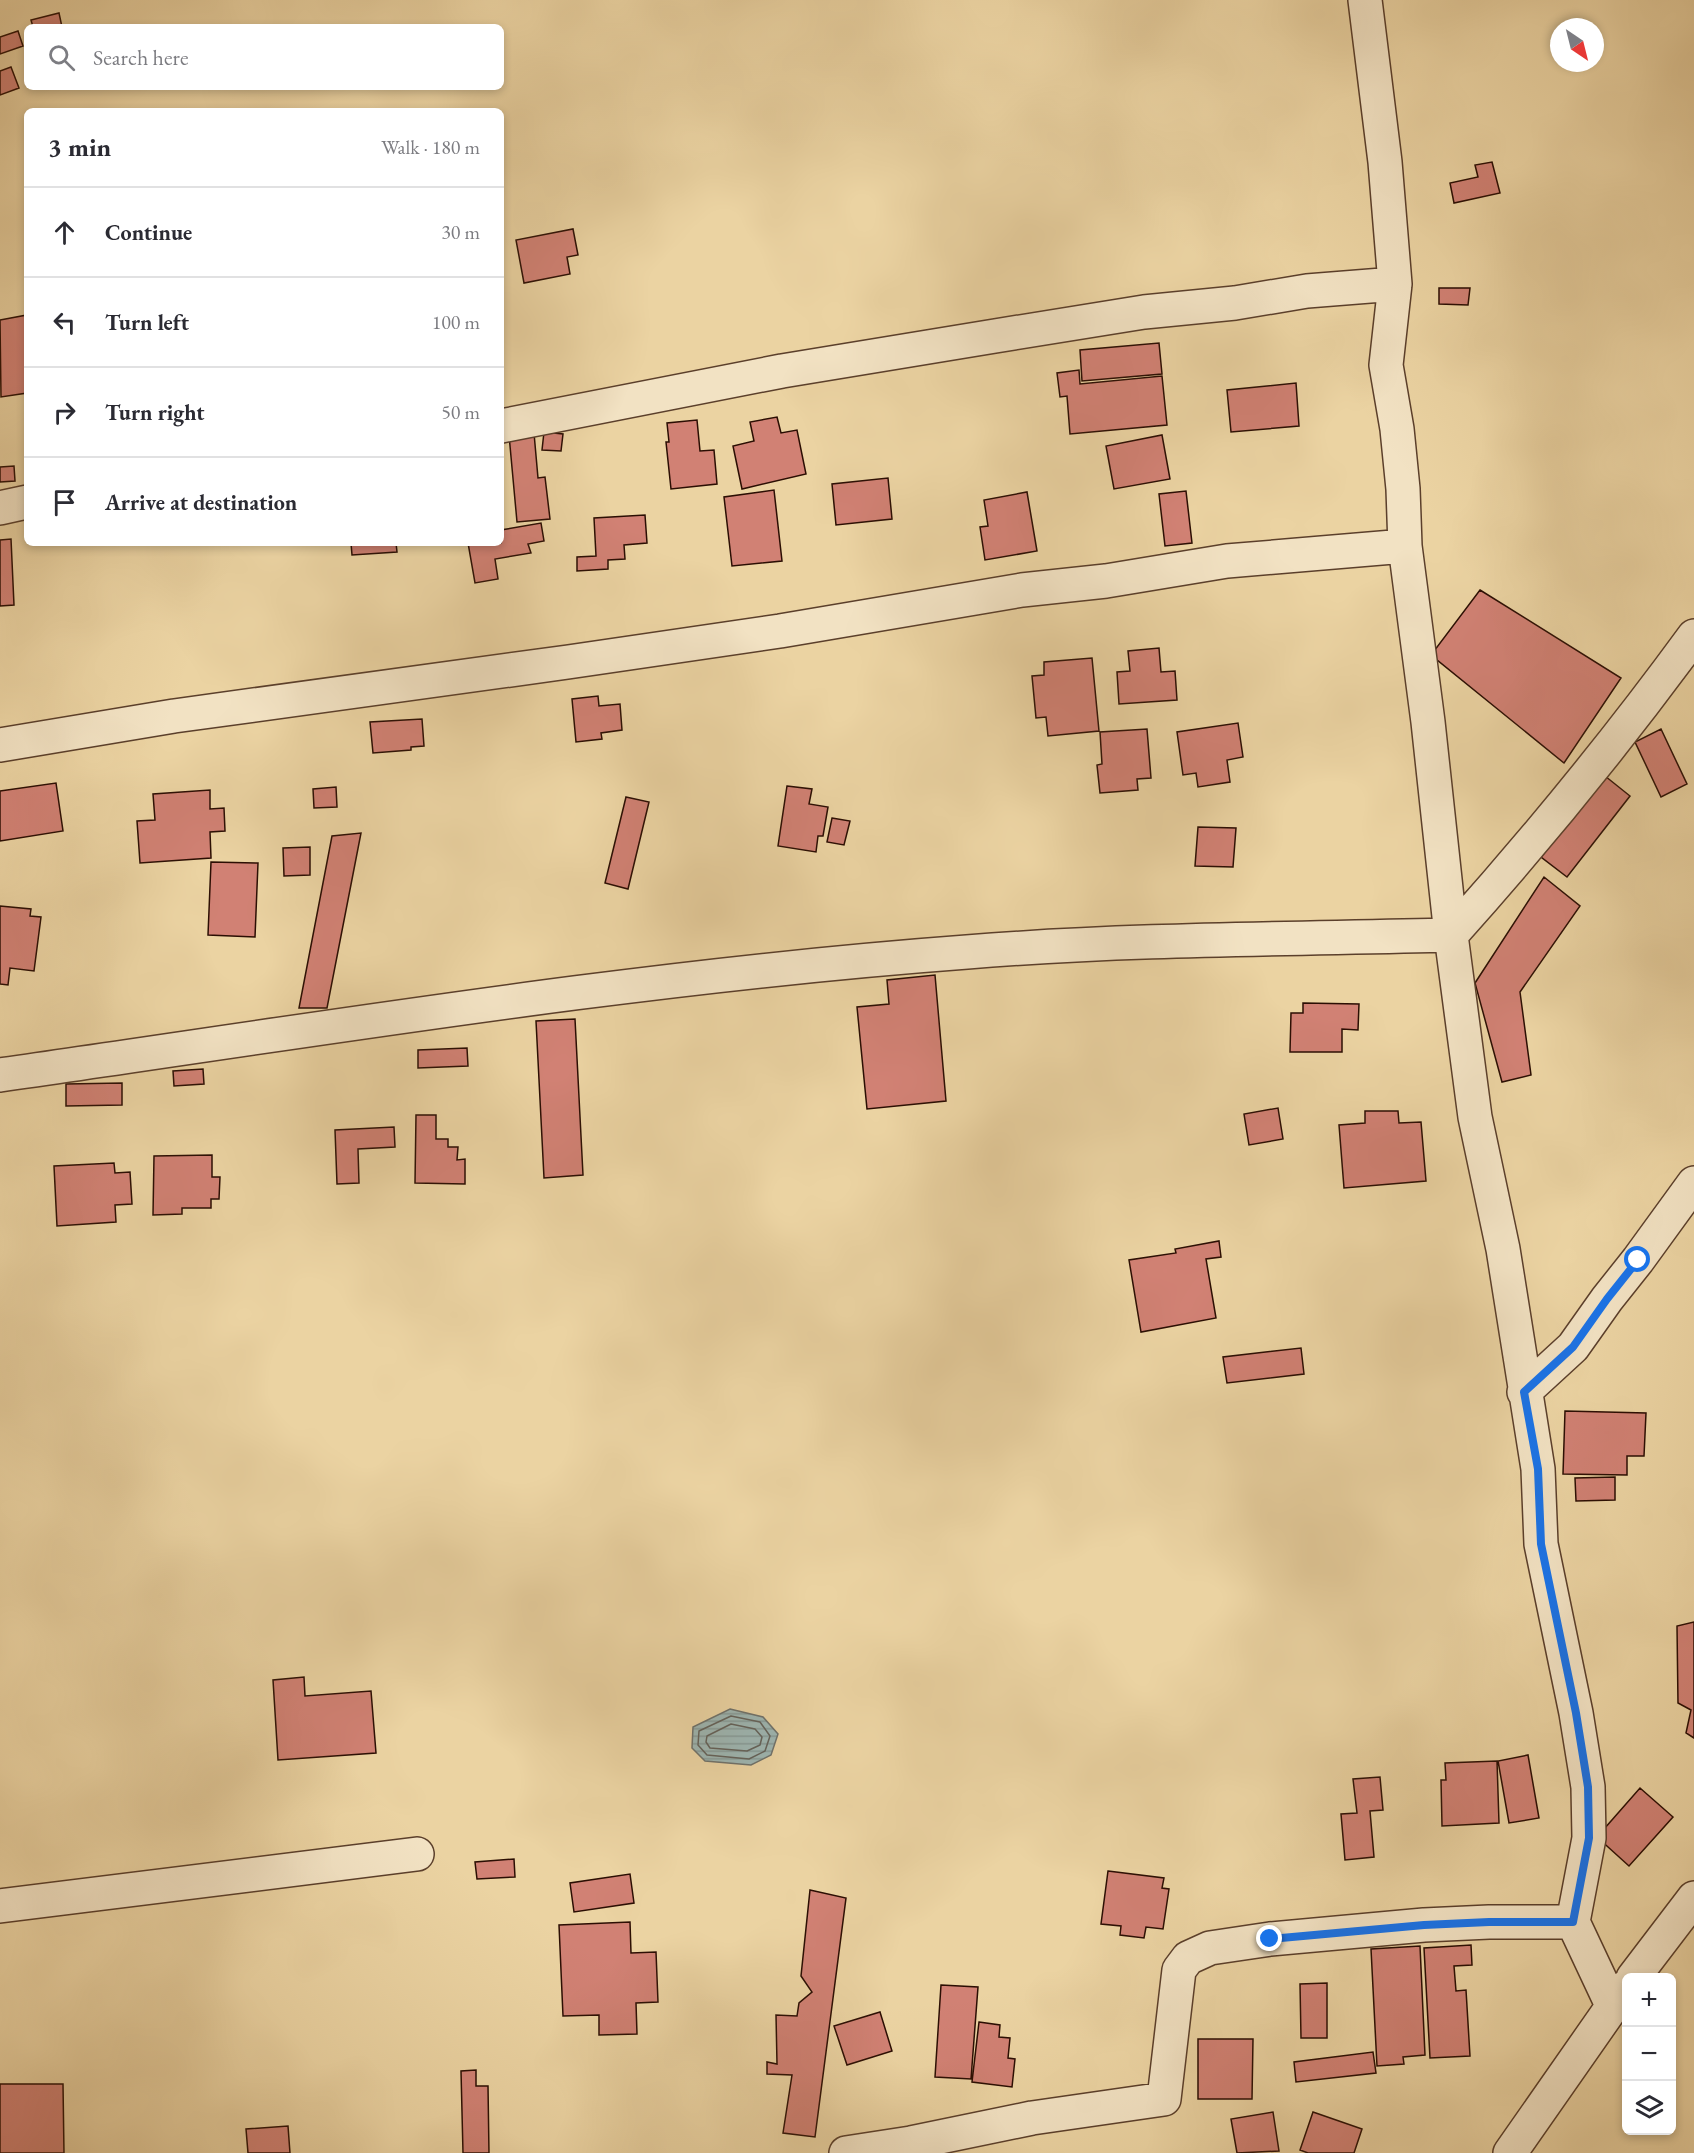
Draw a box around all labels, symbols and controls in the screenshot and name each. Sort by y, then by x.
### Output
north arrow [1550,18,1604,72]
search box [24,24,504,90]
icon: search [45,41,78,74]
text: Search here [93,43,188,72]
text: 3 min [48,130,111,164]
text: Walk · 180 m [381,134,480,160]
icon: ahead [48,216,81,249]
text: Continue [105,218,192,247]
text: 30 m [441,219,480,245]
icon: left [48,306,81,339]
text: Turn left [105,308,189,337]
text: 100 m [432,309,480,335]
icon: right [48,396,81,429]
text: Turn right [105,398,204,427]
text: 50 m [441,399,480,425]
icon: arrive [48,486,81,519]
text: Arrive at destination [105,488,297,517]
route start [1624,1246,1650,1272]
route end [1256,1925,1282,1951]
map controls [1622,1973,1676,2135]
button: + [1622,1973,1676,2027]
button: − [1622,2027,1676,2081]
button: layers [1622,2081,1676,2135]

